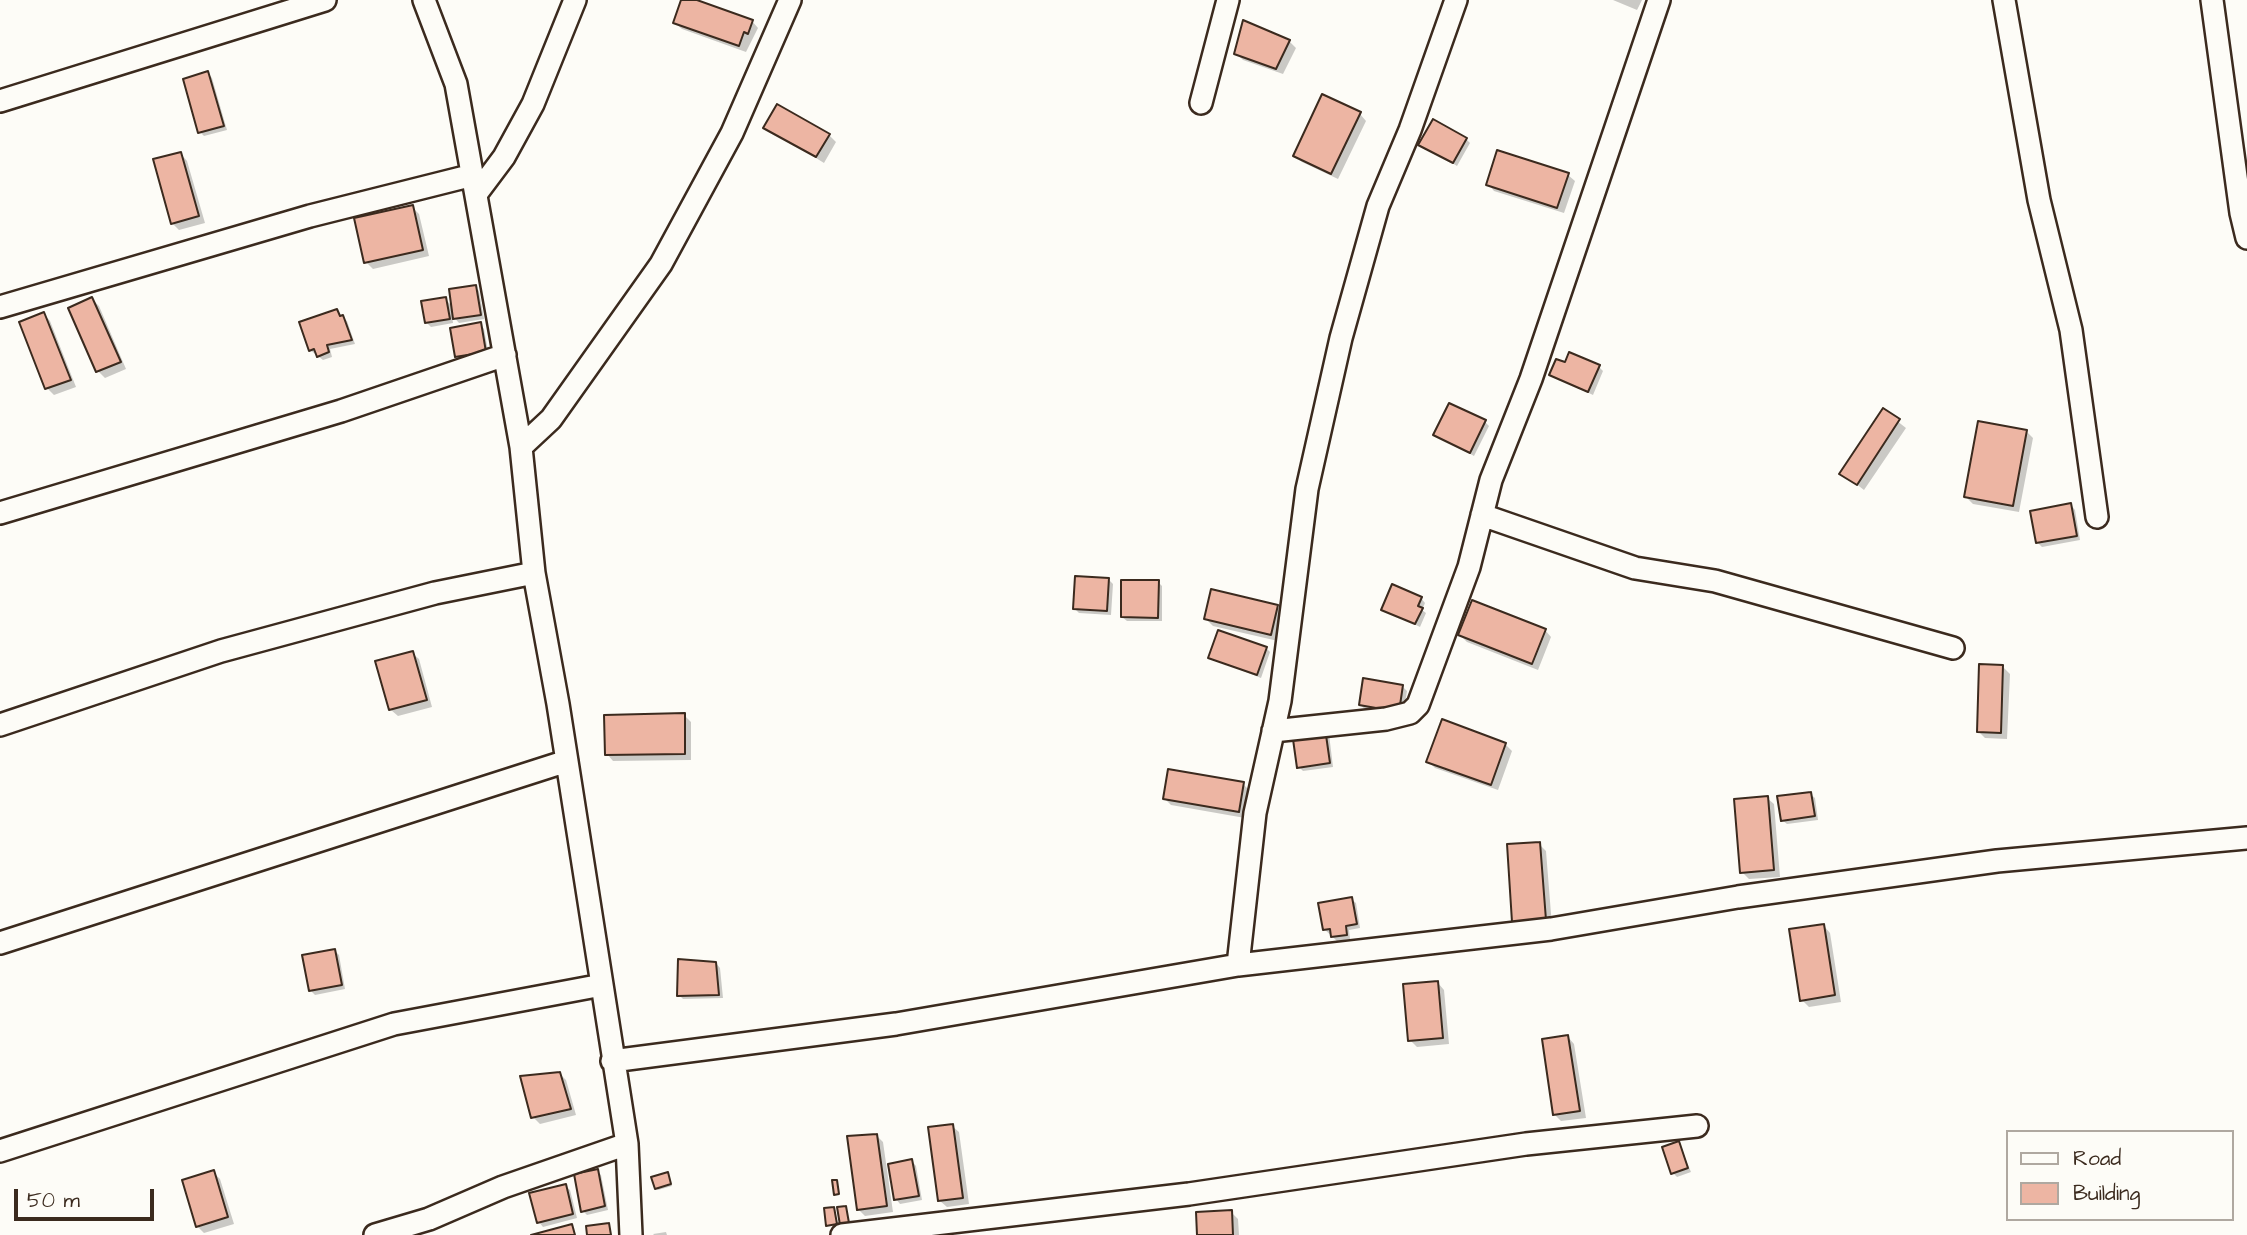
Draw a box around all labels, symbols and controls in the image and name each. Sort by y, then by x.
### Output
legend [2006,1130,2233,1221]
text: Road [2073,1144,2121,1173]
scale bar [18,1176,158,1220]
text: Building [2073,1179,2140,1208]
text: 50 m [27,1186,80,1215]

